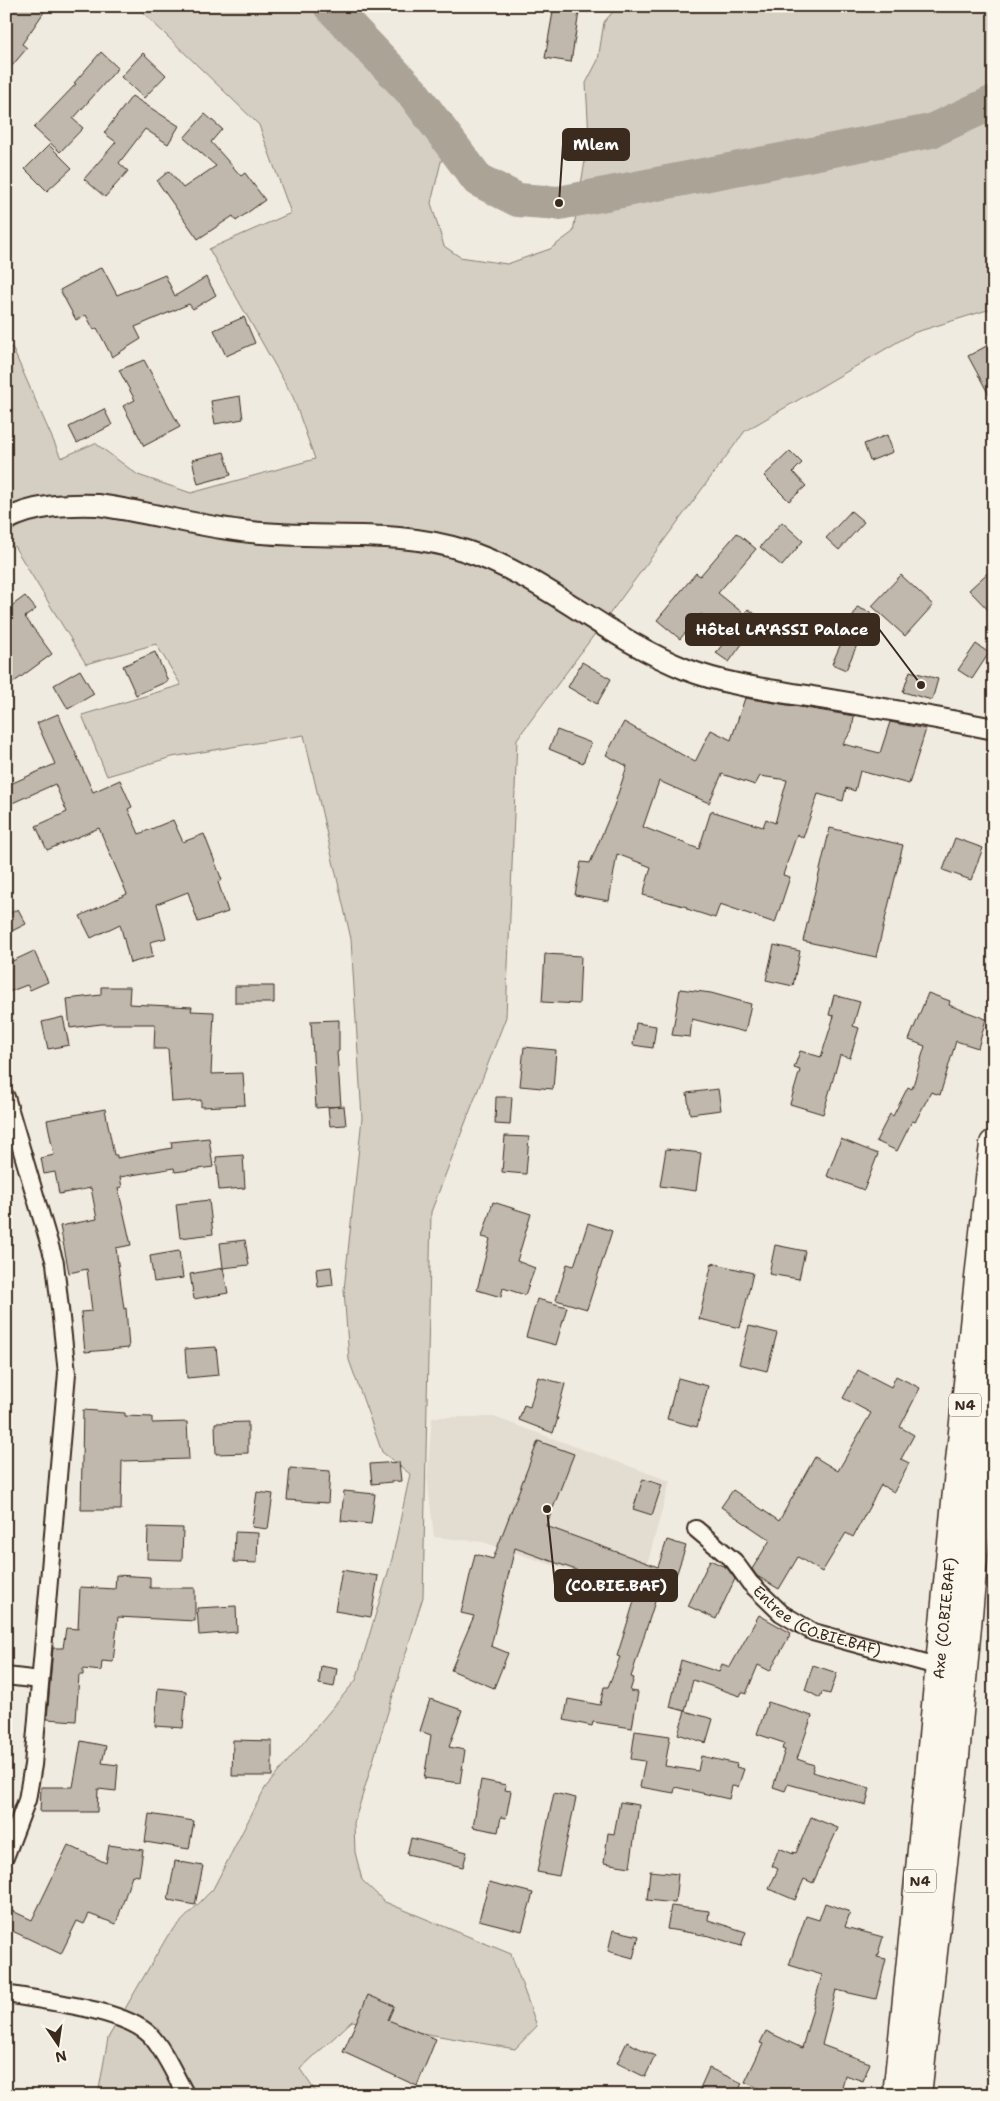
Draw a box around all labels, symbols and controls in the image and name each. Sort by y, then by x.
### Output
callout: Mlem [563,129,629,160]
text: Mlem [573,134,619,155]
callout: Hôtel LA'ASSI Palace [686,614,879,645]
text: Hôtel LA'ASSI Palace [695,619,869,640]
road number: N4 [949,1394,981,1416]
street label: Axe (CO.BIE.BAF) [929,1557,960,1680]
callout: (CO.BIE.BAF) [555,1570,677,1601]
text: (CO.BIE.BAF) [565,1575,667,1596]
street label: Entree (CO.BIE.BAF) [749,1581,883,1660]
road number: N4 [904,1870,936,1892]
north arrow [32,2018,82,2068]
text: N [53,2047,68,2067]

